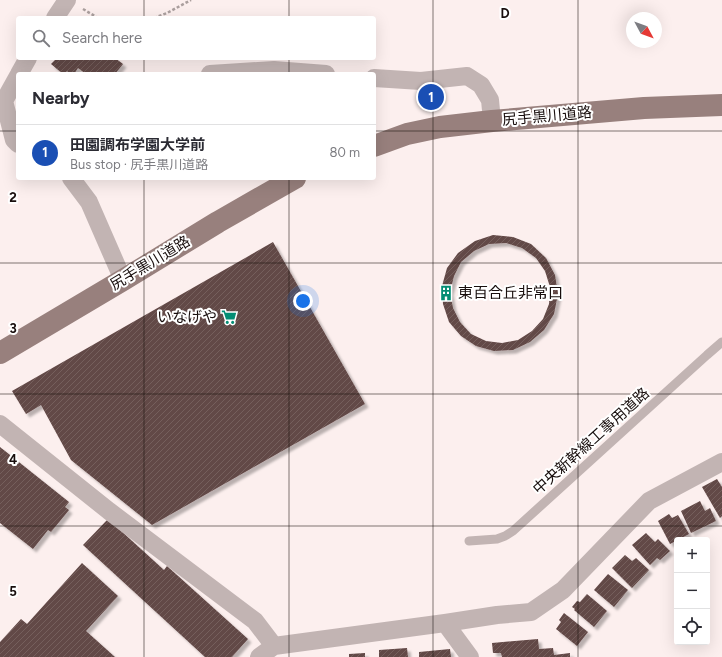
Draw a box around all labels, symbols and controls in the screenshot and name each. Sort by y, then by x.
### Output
text: D [500,6,510,21]
north arrow [626,12,662,48]
search box [16,16,376,60]
icon: search [30,27,52,49]
text: Search here [62,29,142,47]
pin: 1 [418,82,444,112]
text: Nearby [32,88,90,108]
street label: 尻手黒川道路 [501,103,593,129]
text: 田園調布学園大学前 [70,136,205,154]
text: 1 [42,145,48,160]
text: 80 m [329,145,360,160]
text: Bus stop · 尻手黒川道路 [70,157,208,172]
text: 2 [9,190,17,205]
street label: 尻手黒川道路 [107,232,193,294]
building icon: 東百合丘非常口 [437,284,455,302]
place label: 東百合丘非常口 [458,284,563,302]
your location [293,291,313,311]
place label: いなげや [157,308,217,326]
supermarket icon: いなげや [220,308,238,326]
text: 3 [9,321,17,336]
street label: 中央新幹線工事用道路 [529,384,653,498]
text: 4 [9,452,17,467]
map controls [674,537,710,645]
button: + [674,537,710,573]
button: − [674,573,710,609]
text: 5 [9,584,17,599]
button: locate [674,609,710,645]

